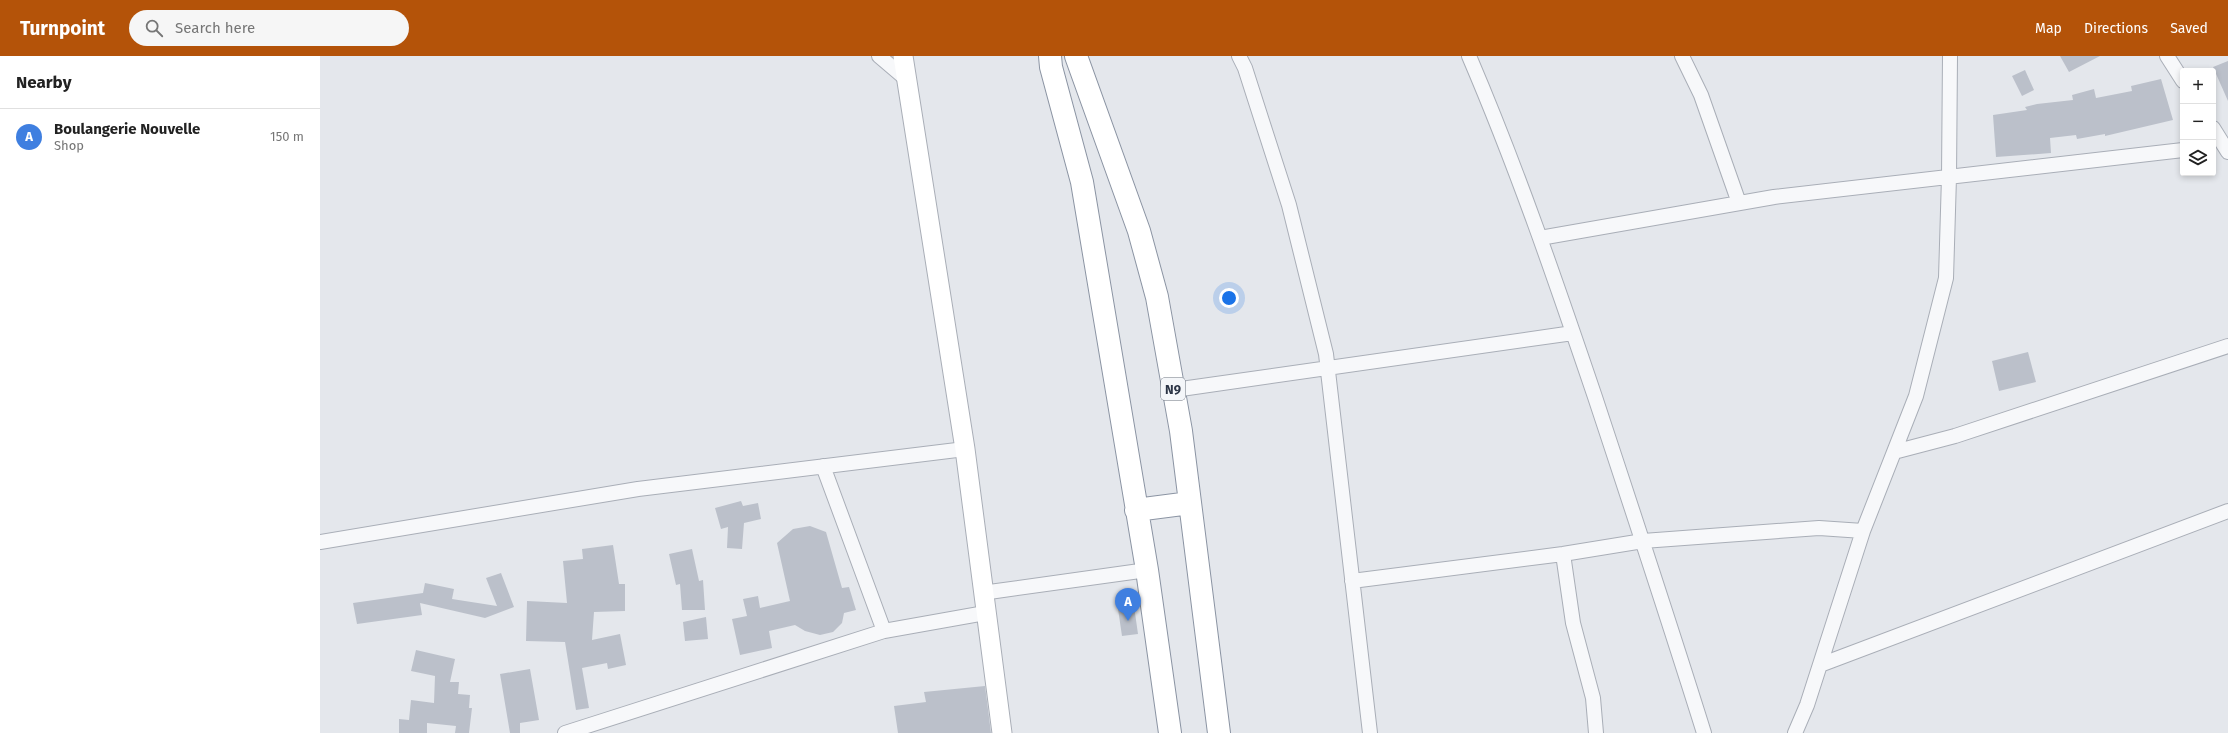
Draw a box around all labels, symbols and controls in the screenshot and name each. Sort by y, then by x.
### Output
search box [129,10,409,46]
text: Turnpoint [20,17,105,40]
icon: search [143,17,165,39]
text: Search here [175,19,255,37]
text: Map [2035,20,2062,37]
text: Directions [2084,20,2148,37]
text: Saved [2170,20,2208,37]
map controls [2180,68,2216,176]
button: + [2180,68,2216,104]
text: Nearby [16,72,71,93]
button: − [2180,104,2216,140]
text: Boulangerie Nouvelle [54,120,200,138]
text: A [25,129,33,144]
text: 150 m [270,129,304,144]
text: Shop [54,138,84,153]
button: layers [2180,140,2216,176]
your location [1219,288,1239,308]
road number: N9 [1161,378,1185,400]
pin: A [1115,588,1141,621]

